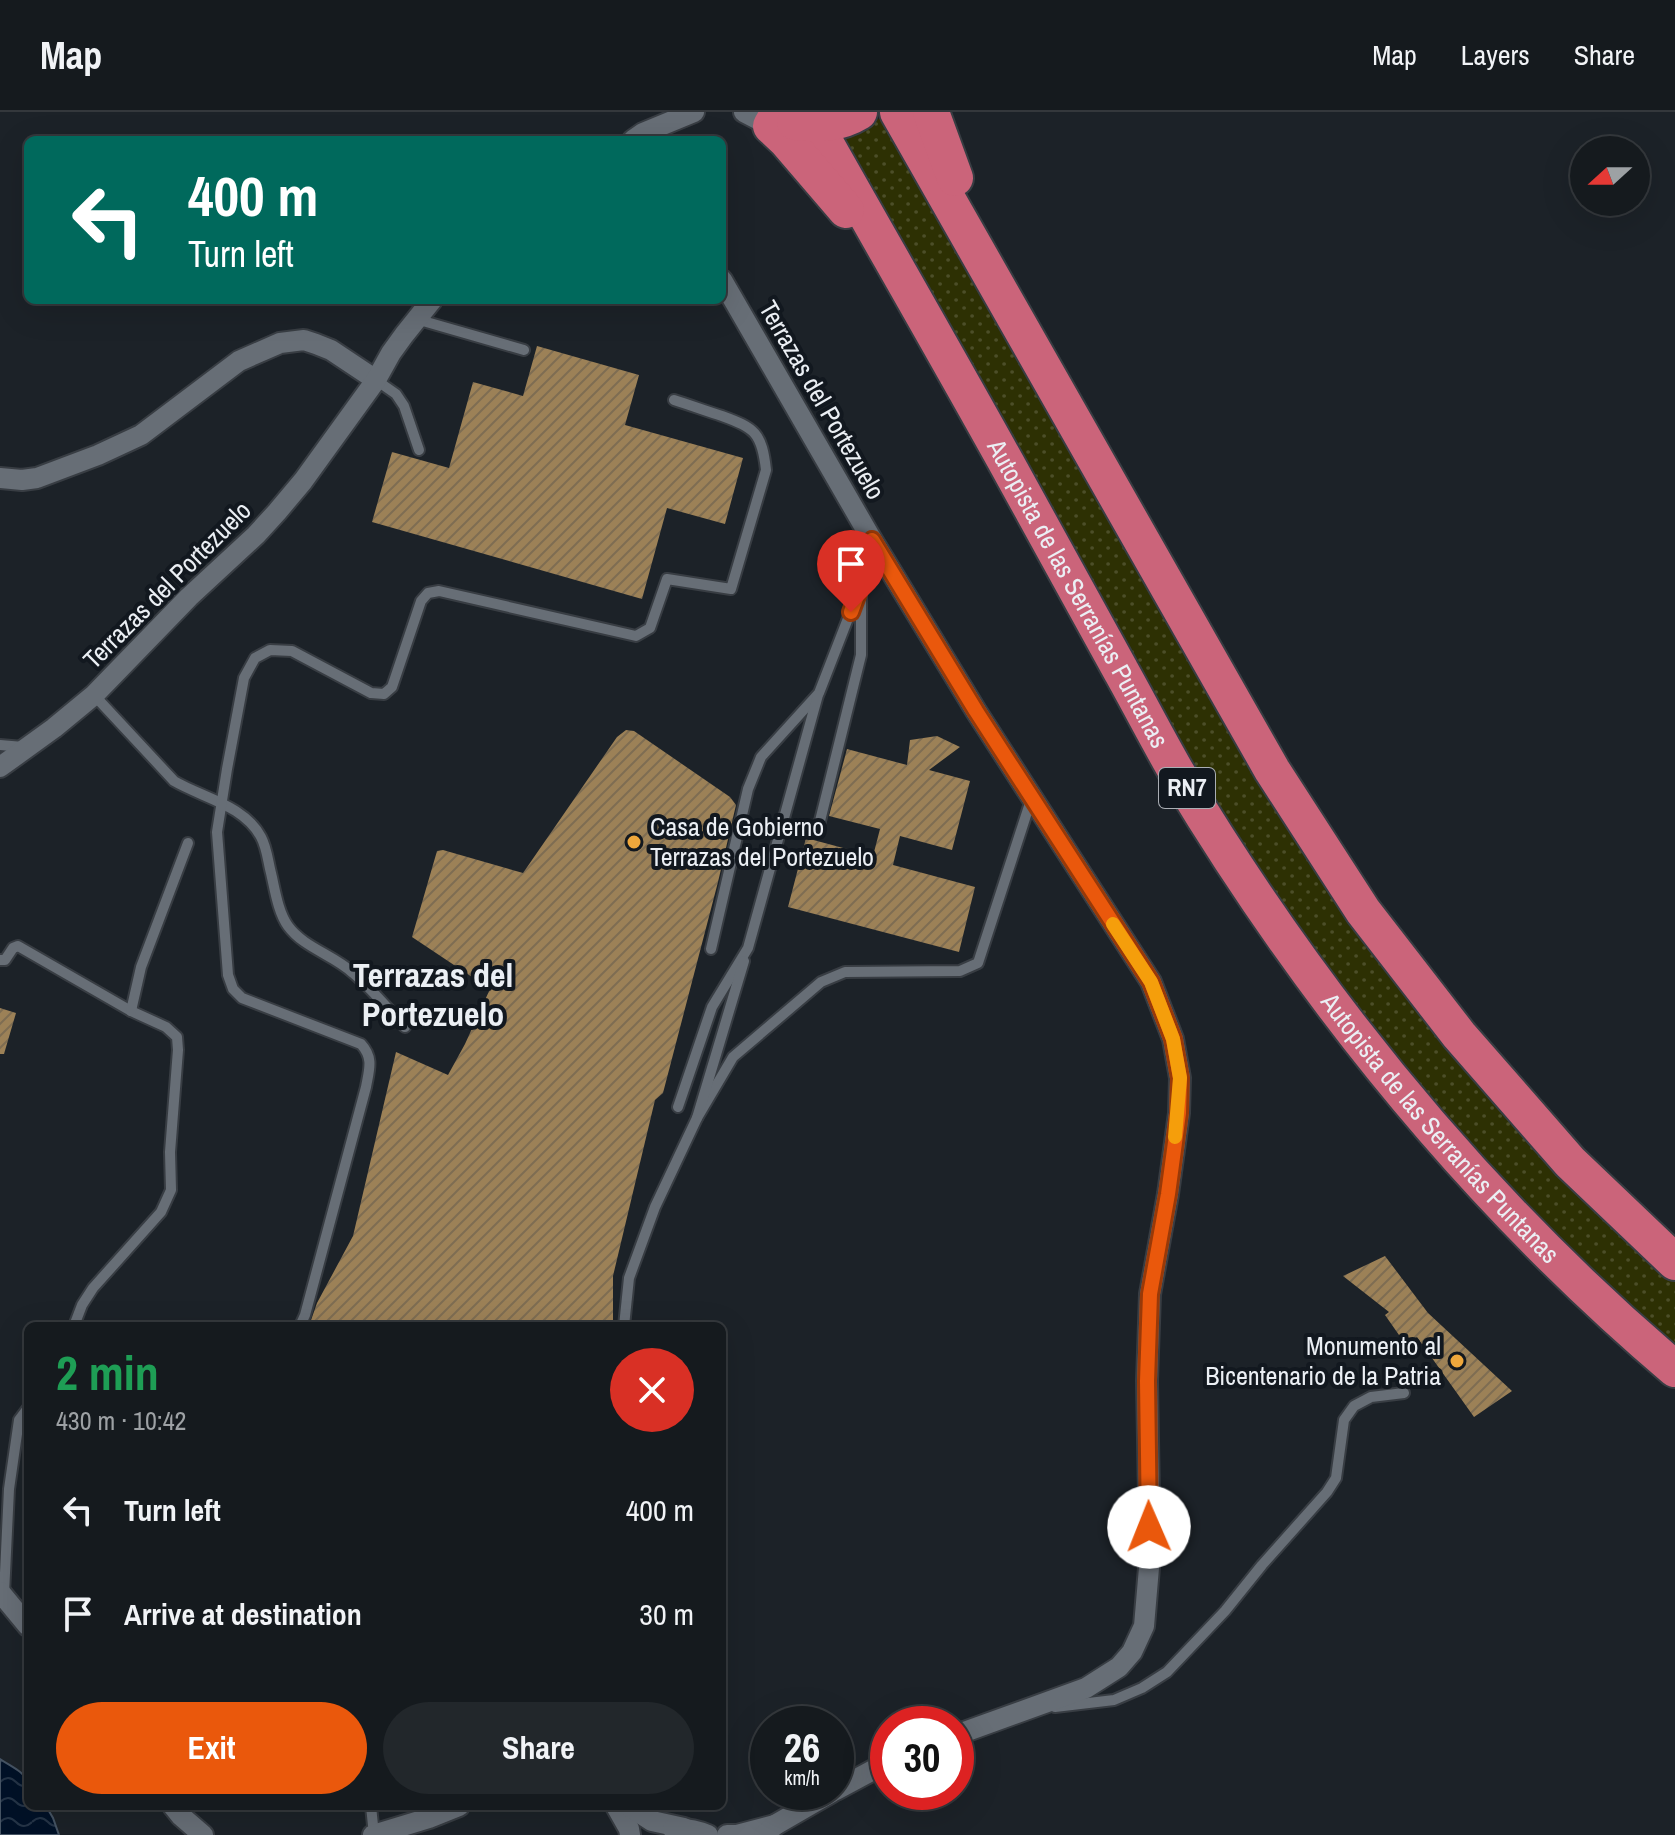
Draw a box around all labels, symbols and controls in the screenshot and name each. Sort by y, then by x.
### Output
text: Map [40,30,102,81]
text: Map [1372,36,1417,74]
text: Layers [1461,36,1530,74]
text: Share [1574,36,1635,74]
north arrow [1570,136,1650,216]
map controls [1570,136,1650,216]
text: 400 m [188,158,318,233]
icon: left [56,168,160,272]
text: Turn left [188,230,294,278]
street label: Terrazas del Portezuelo [751,294,894,505]
street label: Autopista de las Serranías Puntanas [979,432,1178,754]
street label: Terrazas del Portezuelo [75,493,258,676]
pin [817,530,885,612]
icon: arrive [829,542,873,586]
road number: RN7 [1159,768,1215,808]
place label: Casa de Gobierno Terrazas del Portezuelo [650,809,874,874]
marker: Casa de Gobierno Terrazas del Portezuelo [625,833,643,851]
district label: Terrazas del Portezuelo [353,952,513,1037]
street label: Autopista de las Serranías Puntanas [1313,985,1567,1271]
place label: Monumento al Bicentenario de la Patria [1205,1328,1441,1393]
text: 2 min [56,1340,159,1405]
button: close [610,1348,694,1432]
marker: Monumento al Bicentenario de la Patria [1448,1352,1466,1370]
text: 430 m · 10:42 [56,1403,186,1438]
position arrow [1107,1485,1191,1569]
icon: left [56,1488,100,1532]
text: Turn left [124,1490,221,1530]
text: 400 m [626,1490,694,1530]
icon: arrive [56,1592,100,1636]
text: Arrive at destination [124,1594,362,1634]
text: 30 m [639,1594,694,1634]
button: Exit [56,1702,367,1794]
button: Share [383,1702,694,1794]
speed limit sign: 30 [870,1706,974,1810]
text: 26 [784,1721,820,1774]
text: km/h [784,1764,820,1791]

